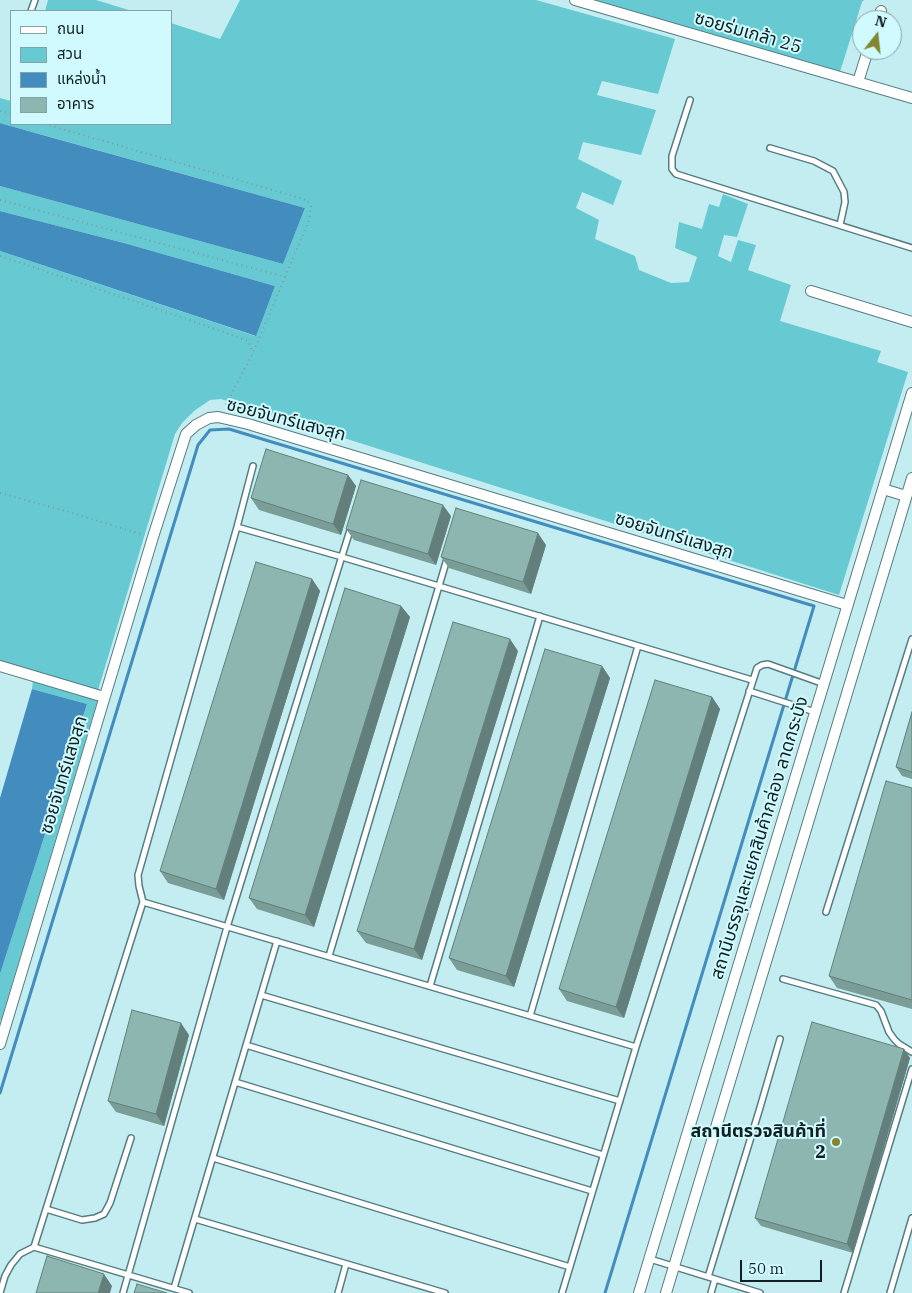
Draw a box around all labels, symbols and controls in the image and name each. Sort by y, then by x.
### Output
street label: ซอยร่มเกล้า 25 [692,7,804,59]
legend [10,10,172,125]
north arrow [852,10,902,60]
text: N [873,11,889,32]
text: ถนน [57,19,84,38]
text: สวน [57,44,82,63]
text: แหล่งน้ำ [57,69,106,88]
text: อาคาร [57,94,94,113]
street label: ซอยจันทร์แสงสุก [224,394,348,446]
street label: ซอยจันทร์แสงสุก [612,508,736,564]
street label: สถานีบรรจุและแยกสินค้ากล่อง ลาดกระบัง [707,694,813,982]
street label: ซอยจันทร์แสงสุก [36,713,92,837]
place label: สถานีตรวจสินค้าที่ 2 [691,1121,826,1164]
marker: สถานีตรวจสินค้าที่ 2 [830,1136,842,1148]
scale bar [742,1250,824,1282]
text: 50 m [748,1259,784,1278]

